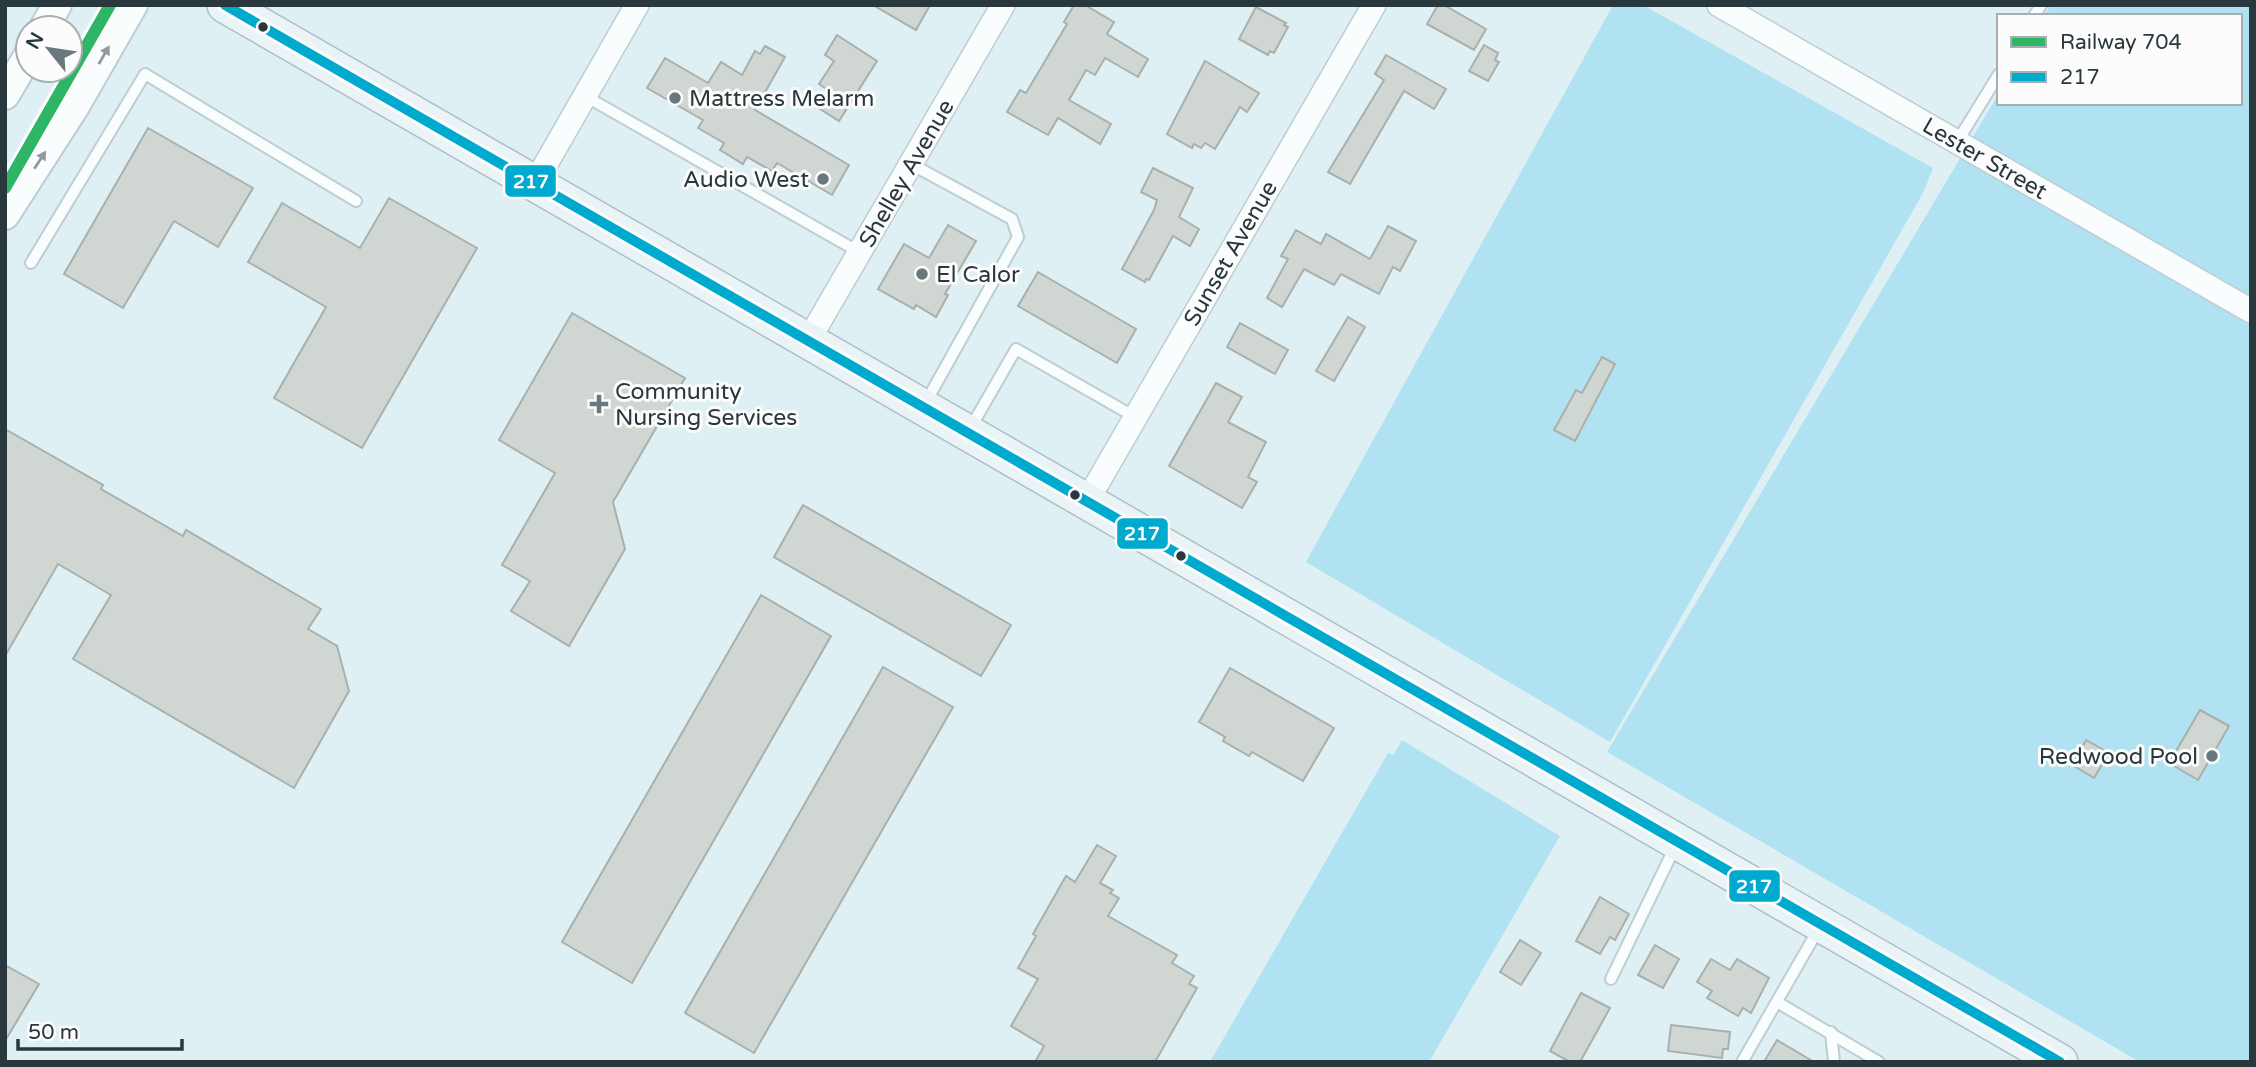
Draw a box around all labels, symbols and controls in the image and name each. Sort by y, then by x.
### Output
north arrow [14,14,84,84]
legend [1997,14,2242,105]
unlabelled marker [256,20,270,34]
text: N [22,29,48,53]
text: Railway 704 [2060,30,2182,55]
one-way arrow [98,46,110,65]
text: 217 [2060,65,2100,90]
place label: Mattress Melarm [689,85,874,113]
marker: Mattress Melarm [667,90,683,106]
street label: Shelley Avenue [853,95,960,252]
street label: Lester Street [1917,112,2052,206]
one-way arrow [33,150,46,170]
line badge: 217 [504,164,557,198]
place label: Audio West [683,166,809,194]
text: 217 [513,171,549,193]
marker: Audio West [815,171,831,187]
street label: Sunset Avenue [1178,176,1284,331]
place label: El Calor [936,261,1020,289]
marker: El Calor [914,266,930,282]
place label: Community Nursing Services [615,378,797,432]
marker: Community Nursing Services [589,394,609,414]
unlabelled marker [1068,488,1082,502]
line badge: 217 [1116,517,1169,550]
text: 217 [1124,523,1160,545]
unlabelled marker [1174,549,1188,563]
place label: Redwood Pool [2039,743,2198,771]
marker: Redwood Pool [2204,748,2220,764]
line badge: 217 [1728,869,1781,903]
text: 217 [1736,876,1772,898]
scale bar [18,1007,182,1052]
text: 50 m [28,1020,79,1045]

